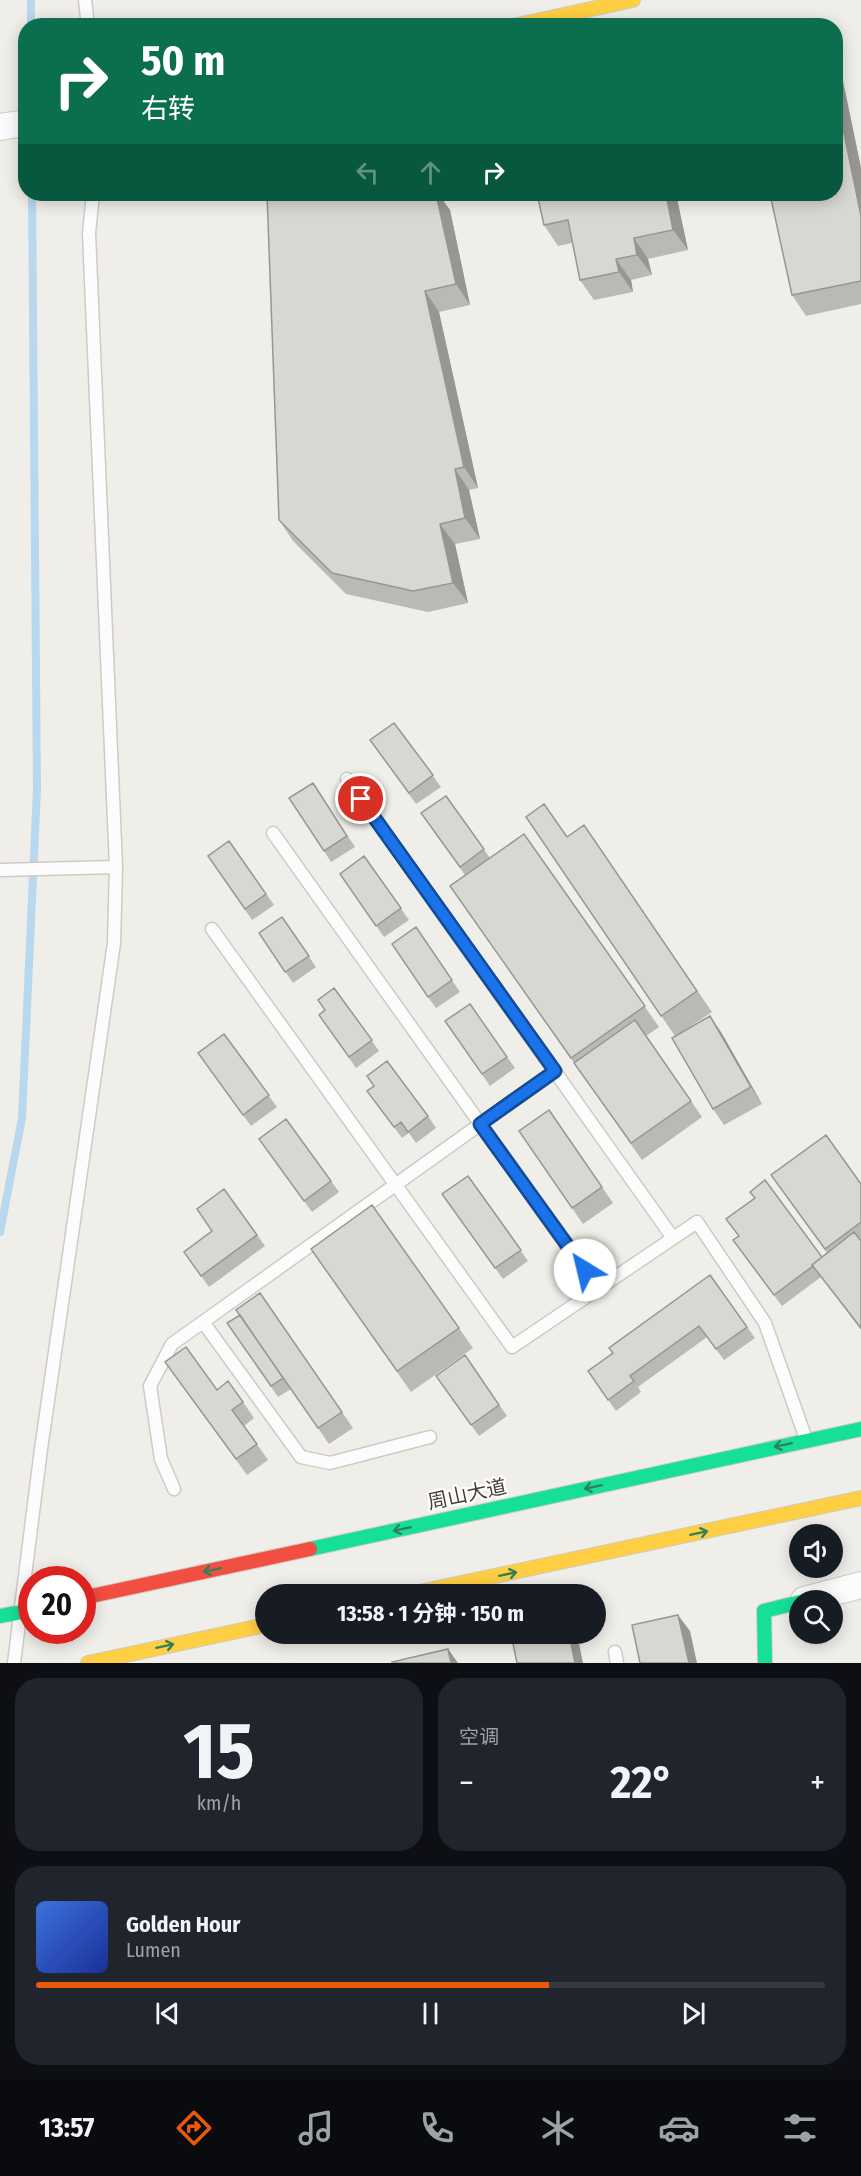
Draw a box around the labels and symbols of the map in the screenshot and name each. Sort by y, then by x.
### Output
pin [335,773,386,824]
position arrow [553,1238,617,1302]
one-way arrow [774,1440,793,1452]
street label: 周山大道 [425,1474,509,1514]
one-way arrow [583,1482,603,1493]
one-way arrow [393,1523,412,1535]
one-way arrow [688,1527,708,1538]
one-way arrow [202,1565,222,1576]
speed limit sign: 20 [18,1566,96,1644]
one-way arrow [498,1567,517,1579]
one-way arrow [156,1640,175,1652]

